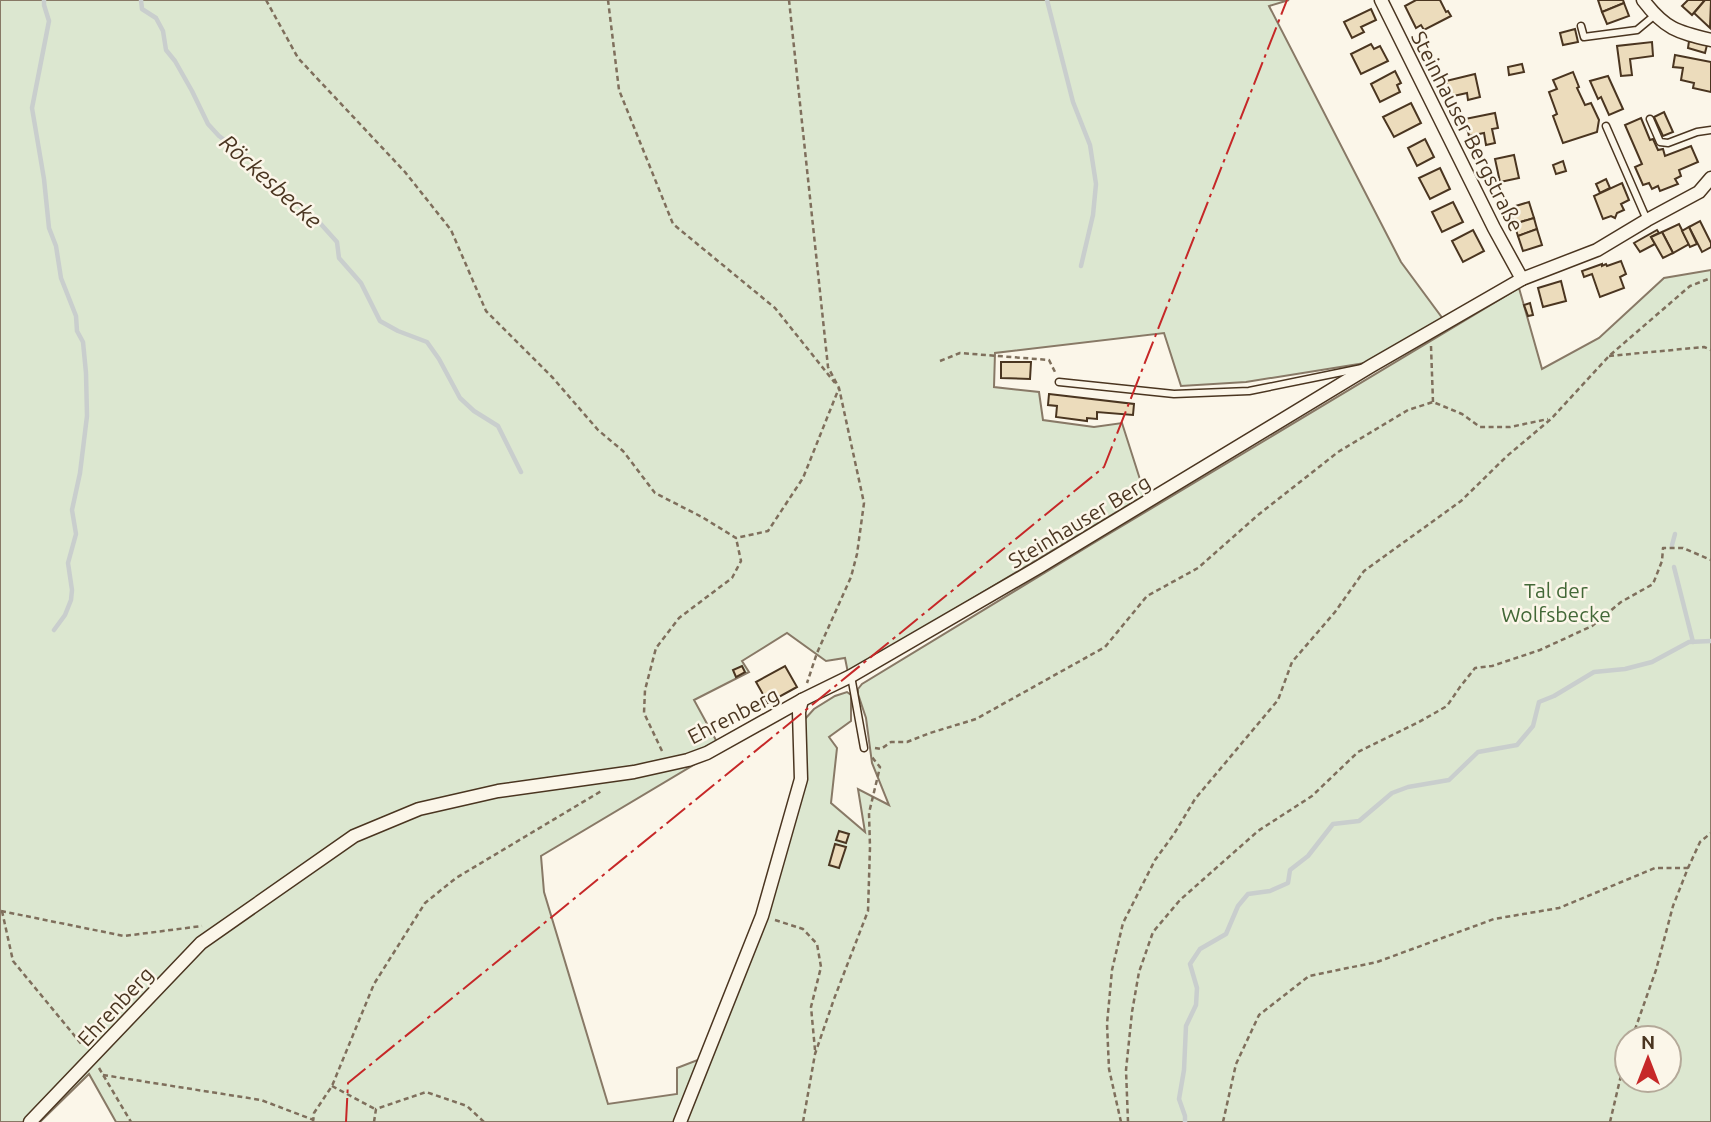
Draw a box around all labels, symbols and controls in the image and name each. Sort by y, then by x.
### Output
street label: Steinhauser Bergstraße [1407,27,1529,235]
water label: Röckesbecke [215,129,327,233]
street label: Steinhauser Berg [1004,469,1154,573]
park label: Tal der Wolfsbecke [1501,578,1611,626]
street label: Ehrenberg [683,682,783,748]
street label: Ehrenberg [72,962,158,1050]
north arrow [1613,1024,1683,1094]
text: N [1641,1031,1655,1053]

